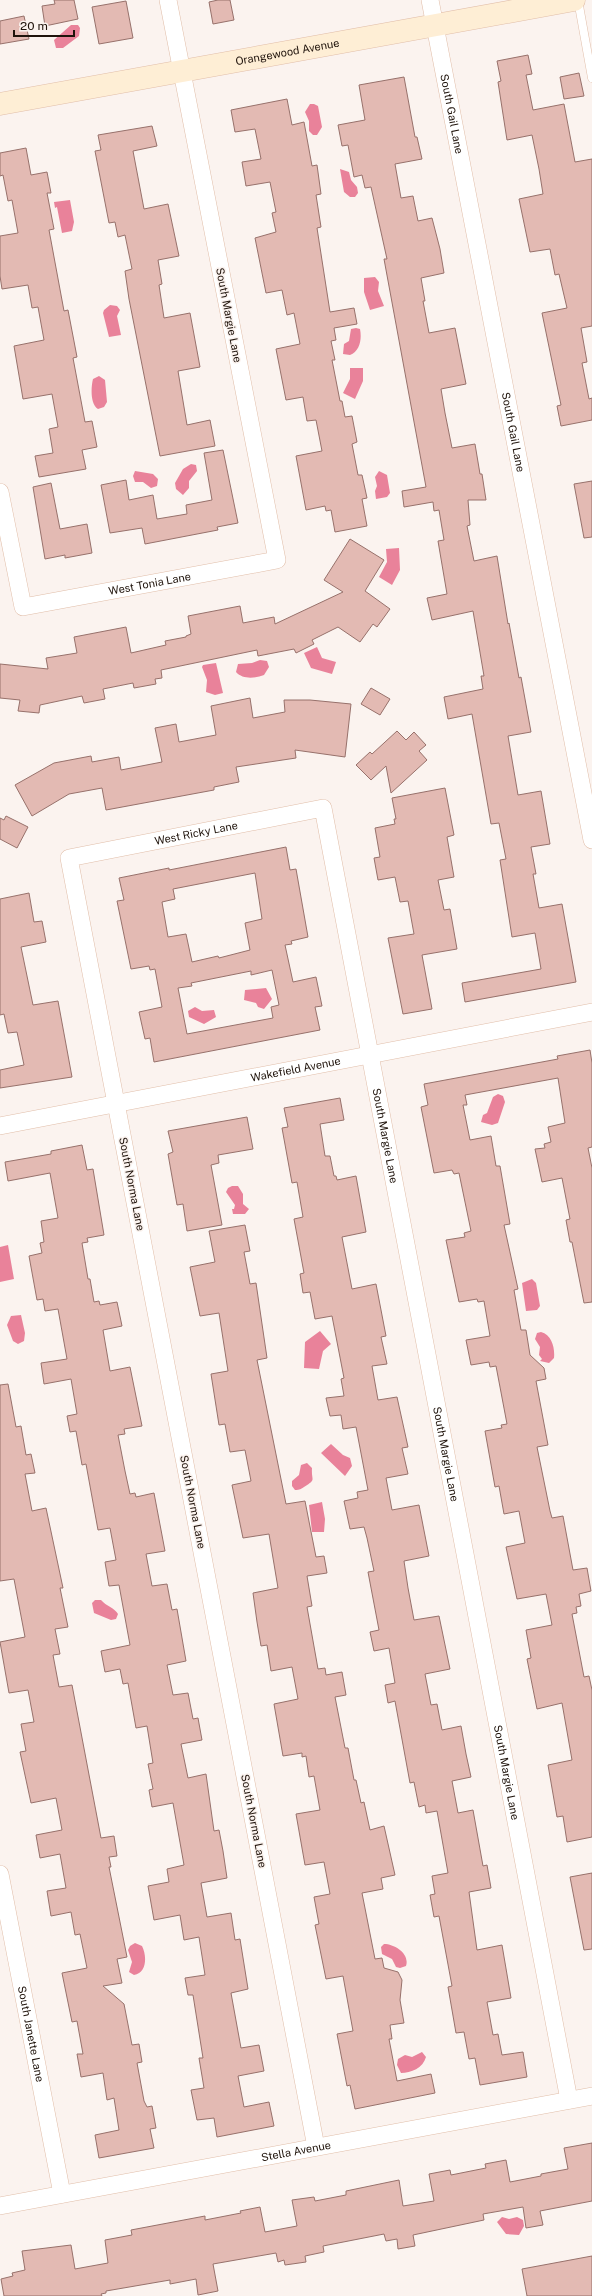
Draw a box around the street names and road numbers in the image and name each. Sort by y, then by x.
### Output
street label: Orangewood Avenue [234,37,340,67]
street label: South Gail Lane [438,73,466,155]
street label: South Margie Lane [214,267,244,363]
street label: South Gail Lane [500,391,527,473]
street label: West Tonia Lane [107,570,192,597]
street label: West Ricky Lane [154,819,239,847]
street label: Wakefield Avenue [250,1055,342,1084]
street label: South Margie Lane [370,1087,400,1184]
street label: South Norma Lane [117,1136,147,1232]
street label: South Margie Lane [431,1406,461,1503]
street label: South Norma Lane [178,1454,208,1550]
street label: South Margie Lane [492,1724,522,1821]
street label: South Norma Lane [239,1773,269,1869]
street label: South Janette Lane [16,1985,46,2083]
street label: Stella Avenue [260,2139,332,2163]

